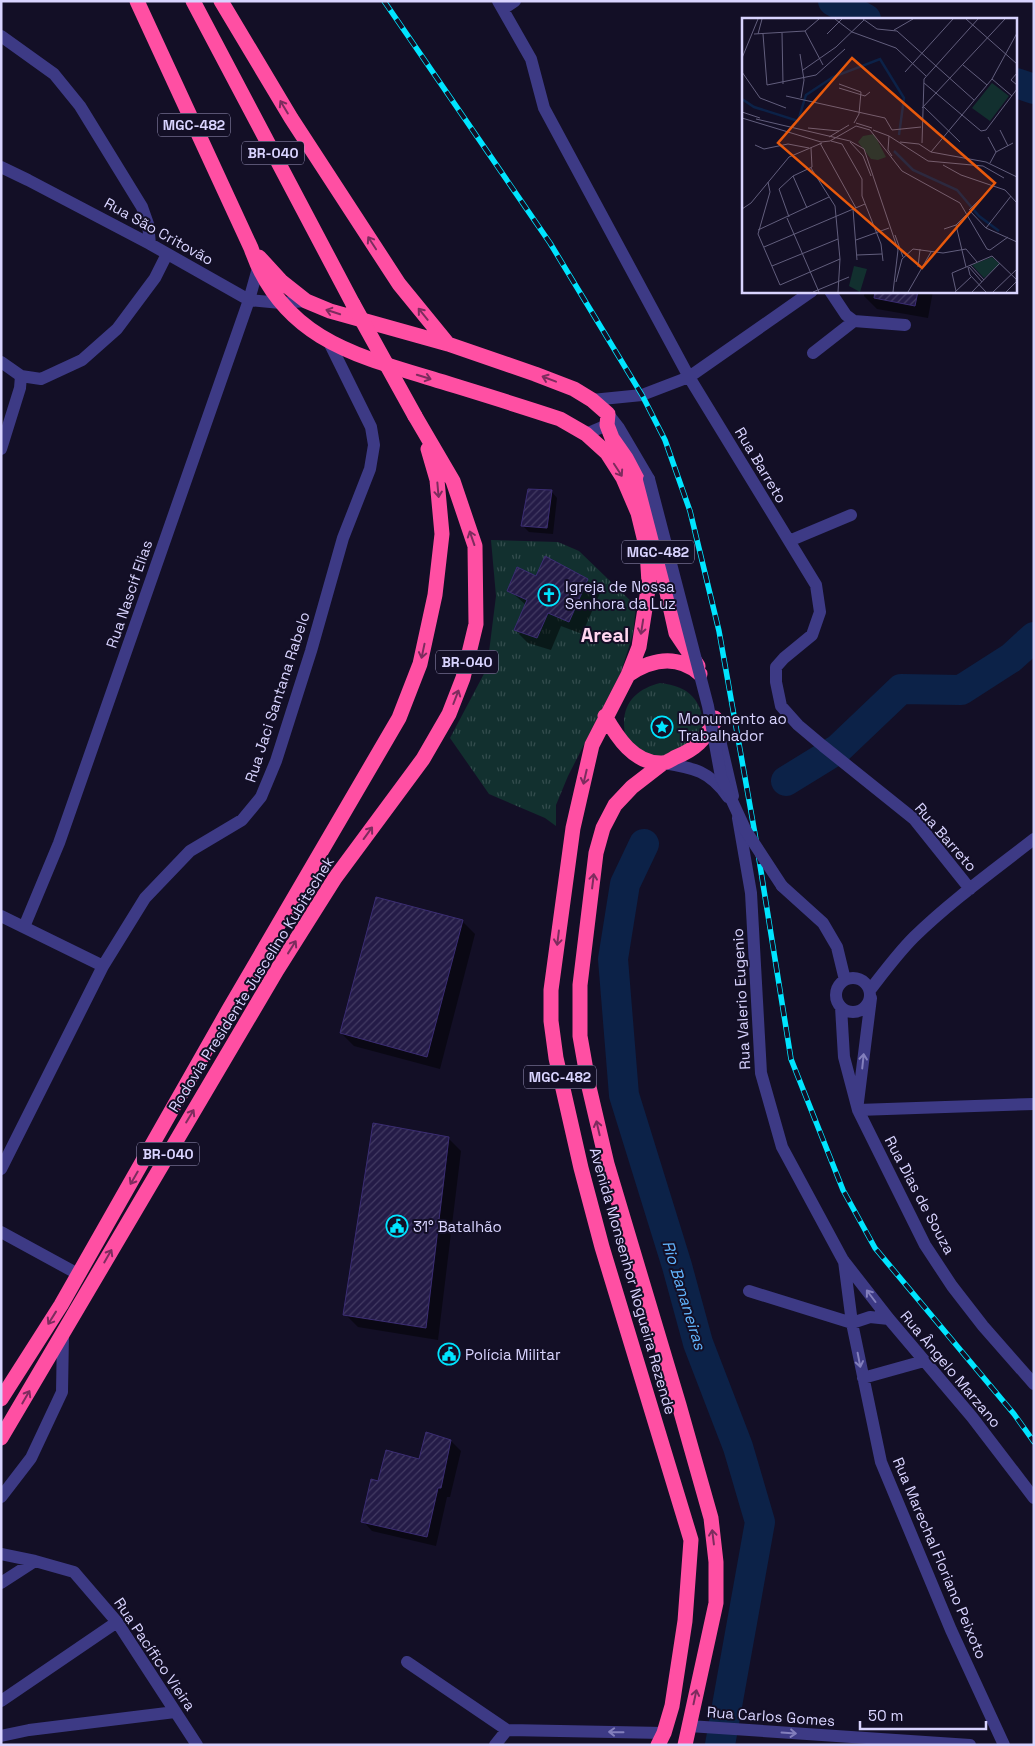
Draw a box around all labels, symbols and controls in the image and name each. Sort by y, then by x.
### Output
inset map [742,18,1018,292]
one-way arrow [278,100,288,114]
road number: MGC-482 [158,114,230,136]
road number: BR-040 [242,142,304,164]
street label: Rua São Critovão [101,193,217,269]
one-way arrow [367,236,377,250]
one-way arrow [326,306,342,316]
one-way arrow [418,308,429,321]
one-way arrow [416,372,432,382]
one-way arrow [541,374,556,383]
street label: Rua Barreto [731,424,791,506]
one-way arrow [613,463,623,477]
one-way arrow [433,482,443,498]
one-way arrow [467,531,476,546]
street label: Rua Nascif Elias [102,537,156,650]
road number: MGC-482 [622,540,694,564]
place label: Igreja de Nossa Senhora da Luz [565,577,676,613]
church icon: Igreja de Nossa Senhora da Luz [537,583,561,607]
street label: Rua Jaci Santana Rabelo [240,609,314,785]
one-way arrow [637,618,647,634]
district label: Areal [581,622,629,648]
one-way arrow [418,643,427,659]
road number: BR-040 [436,650,498,674]
one-way arrow [452,690,461,705]
place label: Monumento ao Trabalhador [678,709,787,745]
place icon: Monumento ao Trabalhador [650,715,674,739]
one-way arrow [580,769,589,785]
street label: Rua Barreto [911,799,981,875]
one-way arrow [363,827,374,840]
street label: Rodovia Presidente Juscelino Kubitschek [164,853,338,1115]
one-way arrow [588,873,598,889]
street label: Rua Valerio Eugenio [728,928,754,1070]
one-way arrow [553,929,563,945]
one-way arrow [287,940,297,954]
one-way arrow [858,1054,868,1070]
road number: MGC-482 [524,1066,596,1088]
one-way arrow [186,1110,196,1124]
one-way arrow [593,1121,602,1137]
street label: Rua Dias de Souza [881,1132,959,1258]
road number: BR-040 [137,1142,199,1166]
street label: Avenida Monsenhor Nogueira Rezende [586,1145,680,1417]
one-way arrow [128,1170,138,1184]
public building icon: 31° Batalhão [385,1214,409,1238]
place label: 31° Batalhão [413,1217,502,1236]
water label: Rio Bananeiras [657,1238,711,1353]
one-way arrow [103,1250,113,1264]
one-way arrow [866,1290,877,1303]
street label: Rua Ângelo Marzano [896,1307,1006,1431]
one-way arrow [47,1311,57,1325]
public building icon: Polícia Militar [437,1342,461,1366]
place label: Polícia Militar [465,1345,561,1364]
one-way arrow [855,1351,864,1367]
one-way arrow [22,1390,32,1404]
street label: Rua Marechal Floriano Peixoto [889,1454,991,1662]
one-way arrow [708,1529,718,1545]
street label: Rua Pacífico Vieira [110,1594,200,1715]
one-way arrow [691,1690,701,1706]
scale bar [860,1698,986,1730]
street label: Rua Carlos Gomes [706,1702,836,1730]
text: 50 m [868,1706,903,1725]
one-way arrow [608,1727,624,1737]
one-way arrow [781,1729,797,1738]

